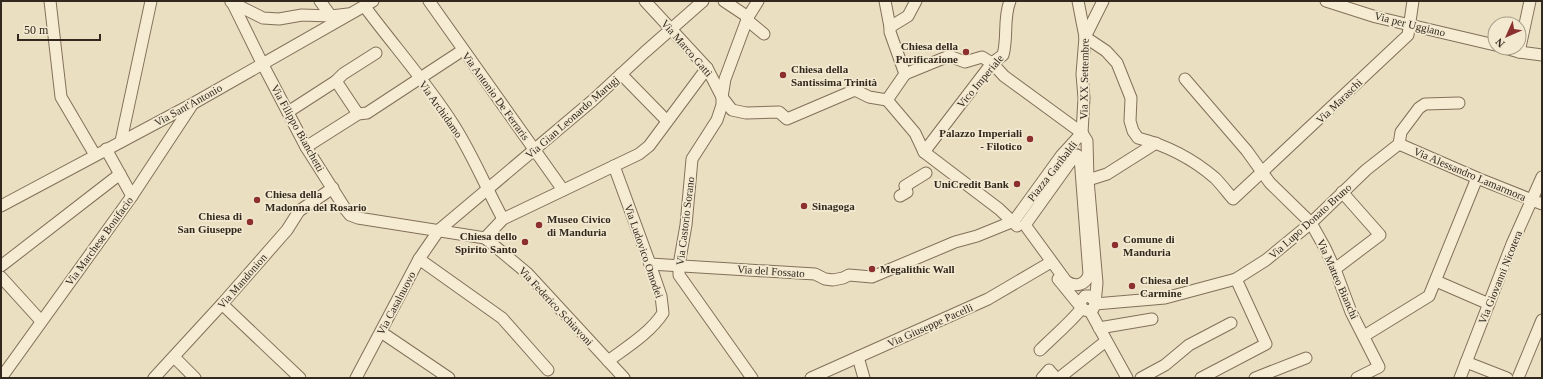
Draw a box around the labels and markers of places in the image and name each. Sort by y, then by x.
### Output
place label: Chiesa della Purificazione [896,40,958,65]
marker: Chiesa della Purificazione [961,47,971,57]
place label: Chiesa della Santissima Trinità [791,63,878,88]
marker: Chiesa della Santissima Trinità [778,70,788,80]
place label: Palazzo Imperiali - Filotico [939,127,1022,152]
marker: Palazzo Imperiali - Filotico [1025,134,1035,144]
place label: UniCredit Bank [934,178,1010,190]
marker: UniCredit Bank [1012,179,1022,189]
place label: Chiesa della Madonna del Rosario [265,188,367,213]
marker: Chiesa della Madonna del Rosario [252,195,262,205]
place label: Sinagoga [812,200,855,212]
marker: Sinagoga [799,201,809,211]
place label: Chiesa di San Giuseppe [178,210,242,235]
place label: Museo Civico di Manduria [547,213,611,238]
marker: Chiesa di San Giuseppe [245,217,255,227]
marker: Museo Civico di Manduria [534,220,544,230]
place label: Chiesa dello Spirito Santo [455,230,517,255]
place label: Comune di Manduria [1123,233,1175,258]
marker: Chiesa dello Spirito Santo [520,237,530,247]
marker: Comune di Manduria [1110,240,1120,250]
place label: Megalithic Wall [880,263,955,275]
marker: Megalithic Wall [867,264,877,274]
place label: Chiesa del Carmine [1140,274,1189,299]
marker: Chiesa del Carmine [1127,281,1137,291]

